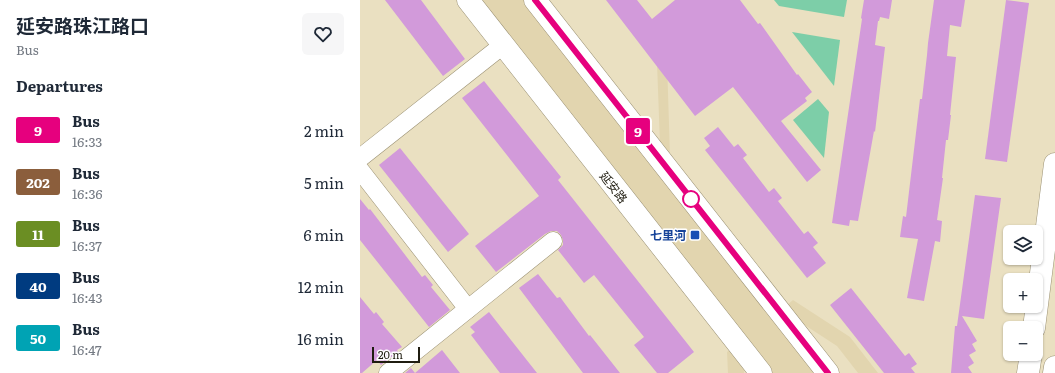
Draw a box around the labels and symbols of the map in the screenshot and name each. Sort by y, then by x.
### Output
line badge: 9 [625,118,651,144]
street label: 延安路 [596,167,632,207]
unlabelled marker [682,190,700,208]
place label: 七里河 [650,226,686,244]
marker: 七里河 [689,229,701,241]
scale bar [372,345,420,364]

